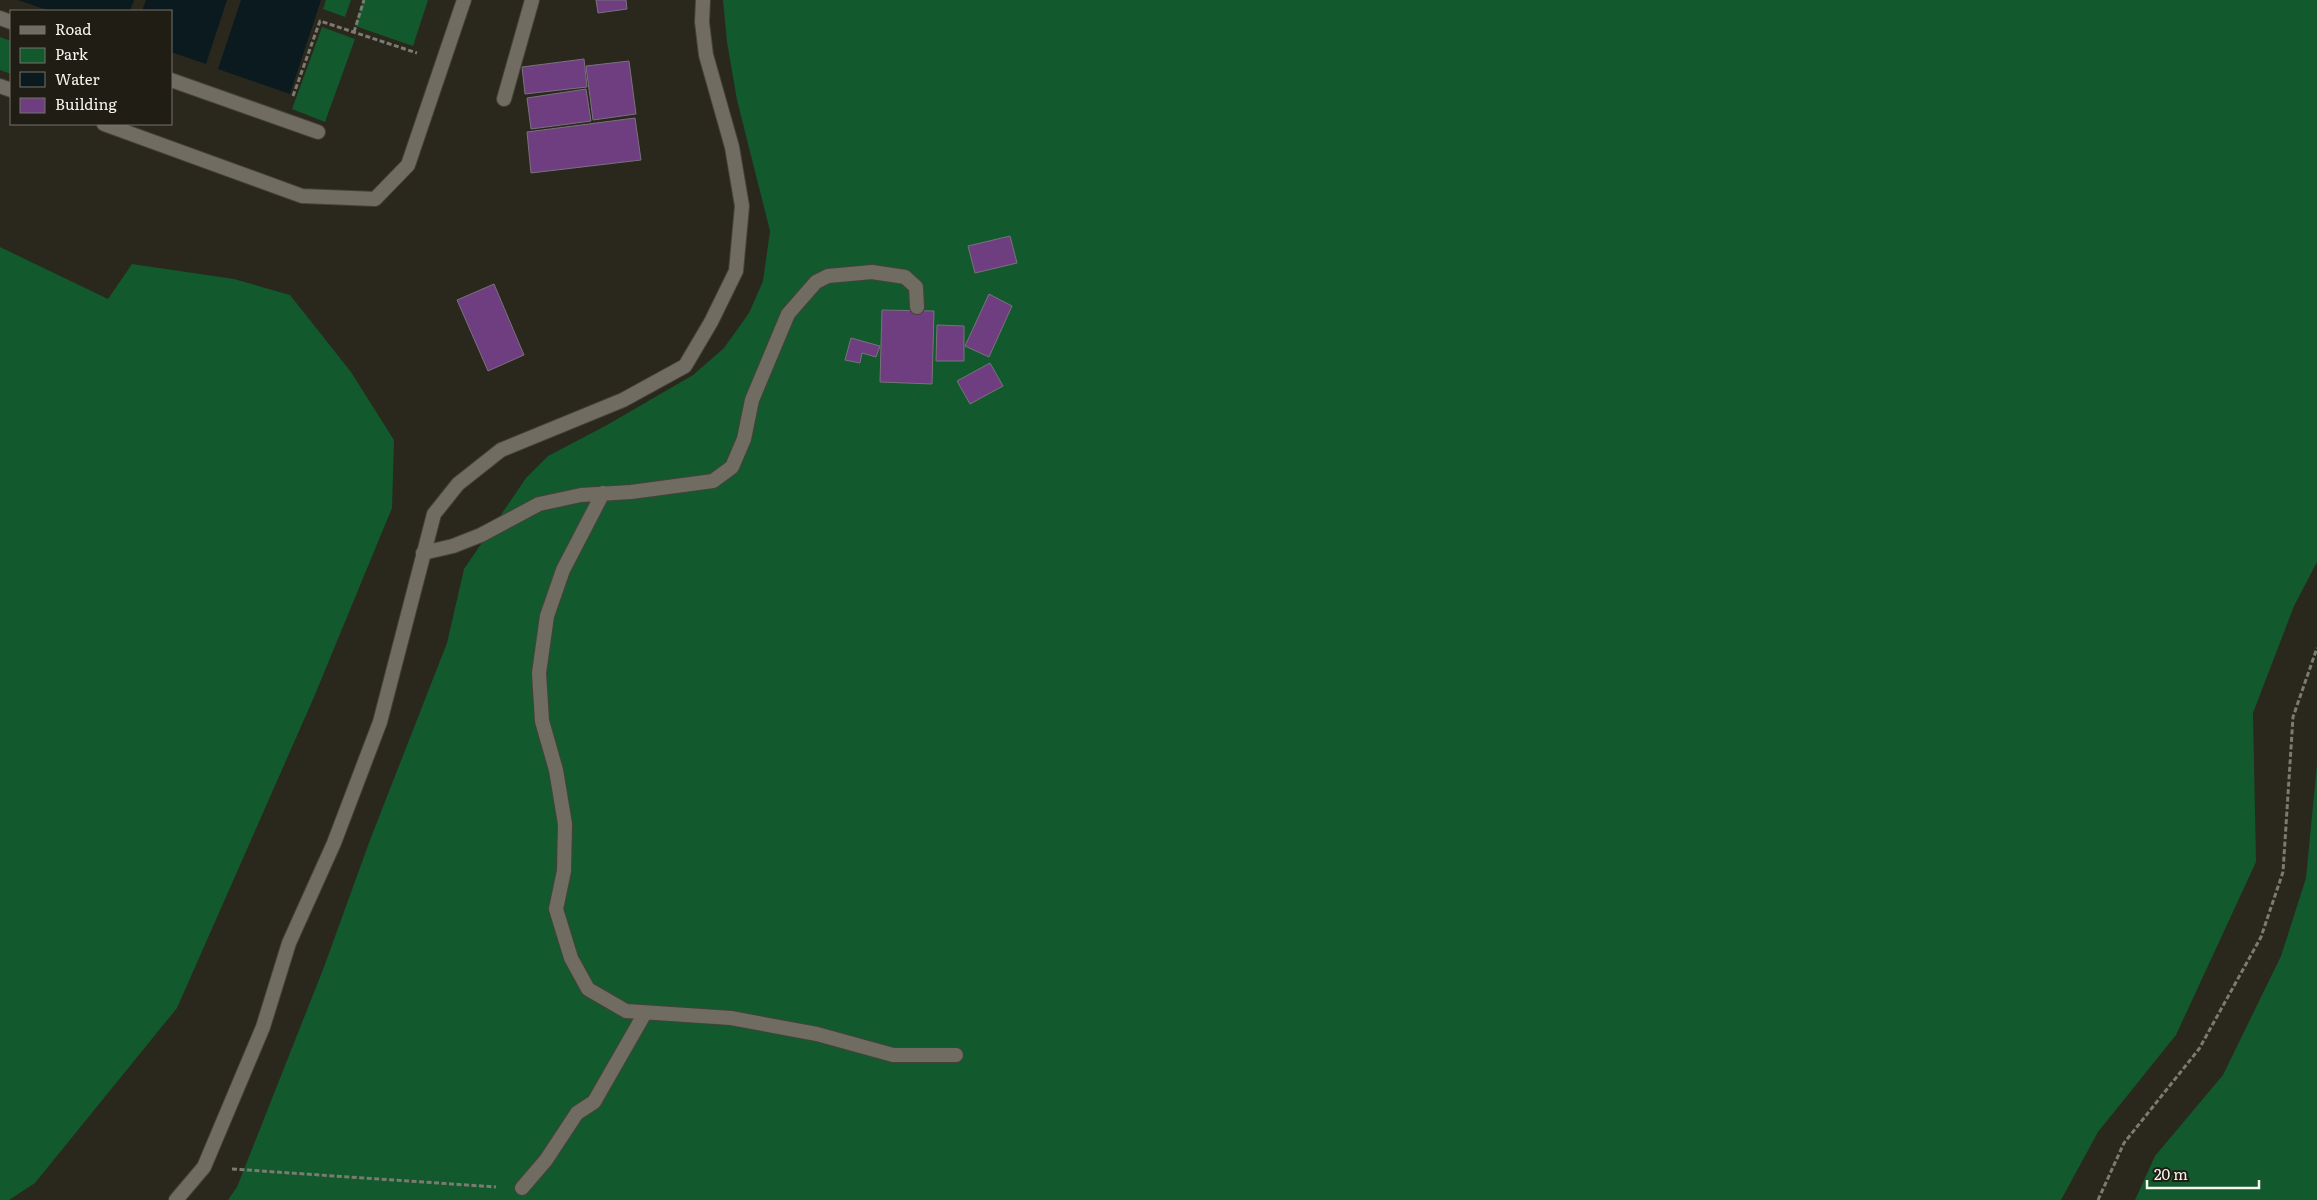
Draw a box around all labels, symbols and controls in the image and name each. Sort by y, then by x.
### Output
legend [10,10,172,125]
text: Road [55,17,91,40]
text: Park [55,42,89,65]
text: Water [55,67,100,90]
text: Building [55,92,117,115]
scale bar [2147,1158,2260,1190]
text: 20 m [2154,1162,2188,1185]

